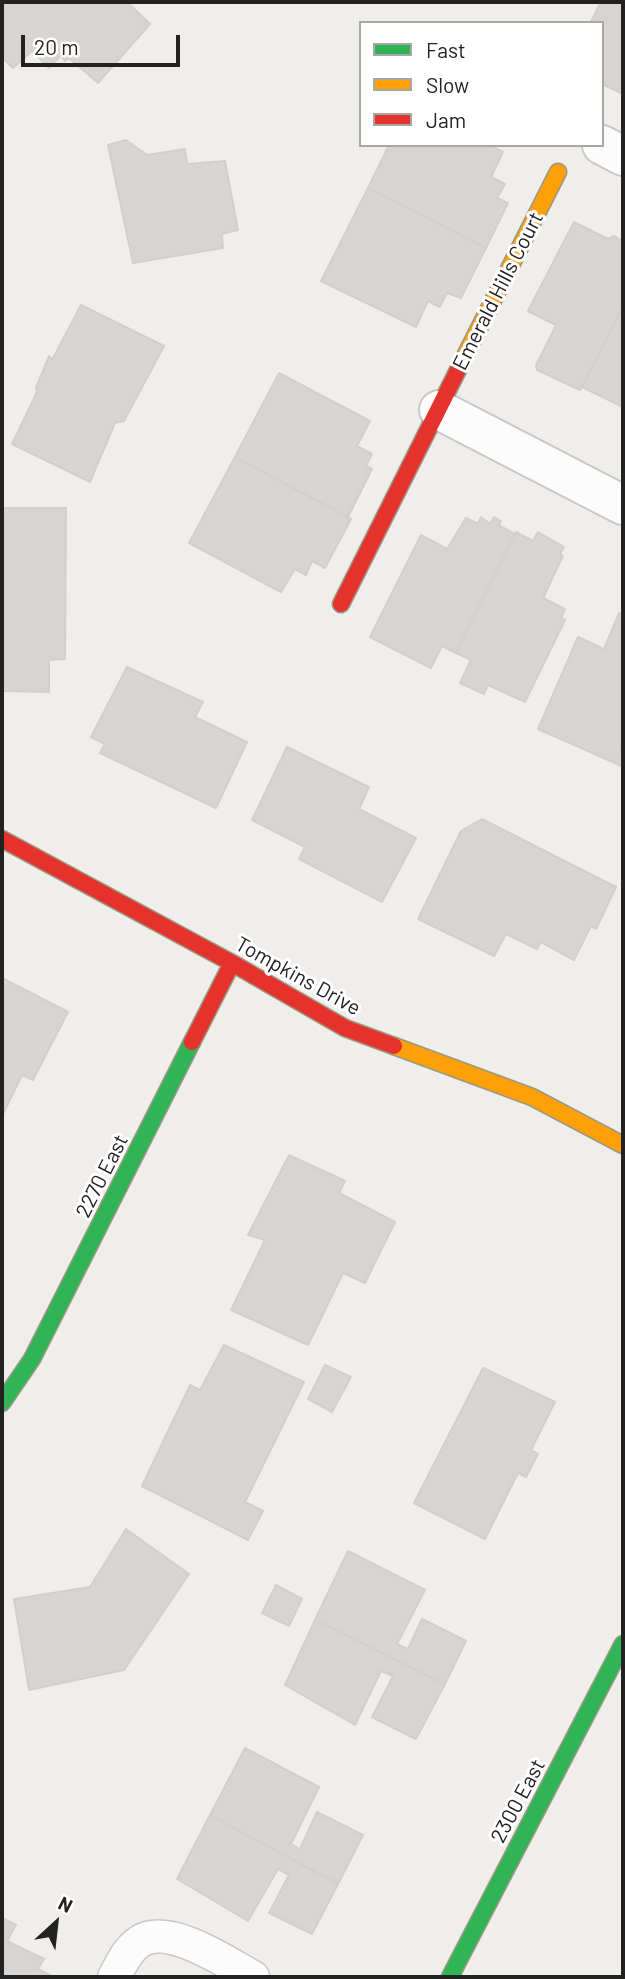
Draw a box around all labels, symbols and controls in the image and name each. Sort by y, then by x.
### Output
scale bar [24,21,184,65]
legend [359,21,604,147]
text: 20 m [34,34,79,59]
text: Fast [426,37,466,62]
text: Slow [426,72,469,97]
text: Jam [426,107,466,132]
street label: Emerald Hills Court [447,208,549,374]
street label: Tompkins Drive [231,931,365,1021]
street label: 2270 East [70,1130,134,1222]
street label: 2300 East [486,1755,550,1847]
north arrow [21,1888,91,1958]
text: N [55,1891,77,1917]

